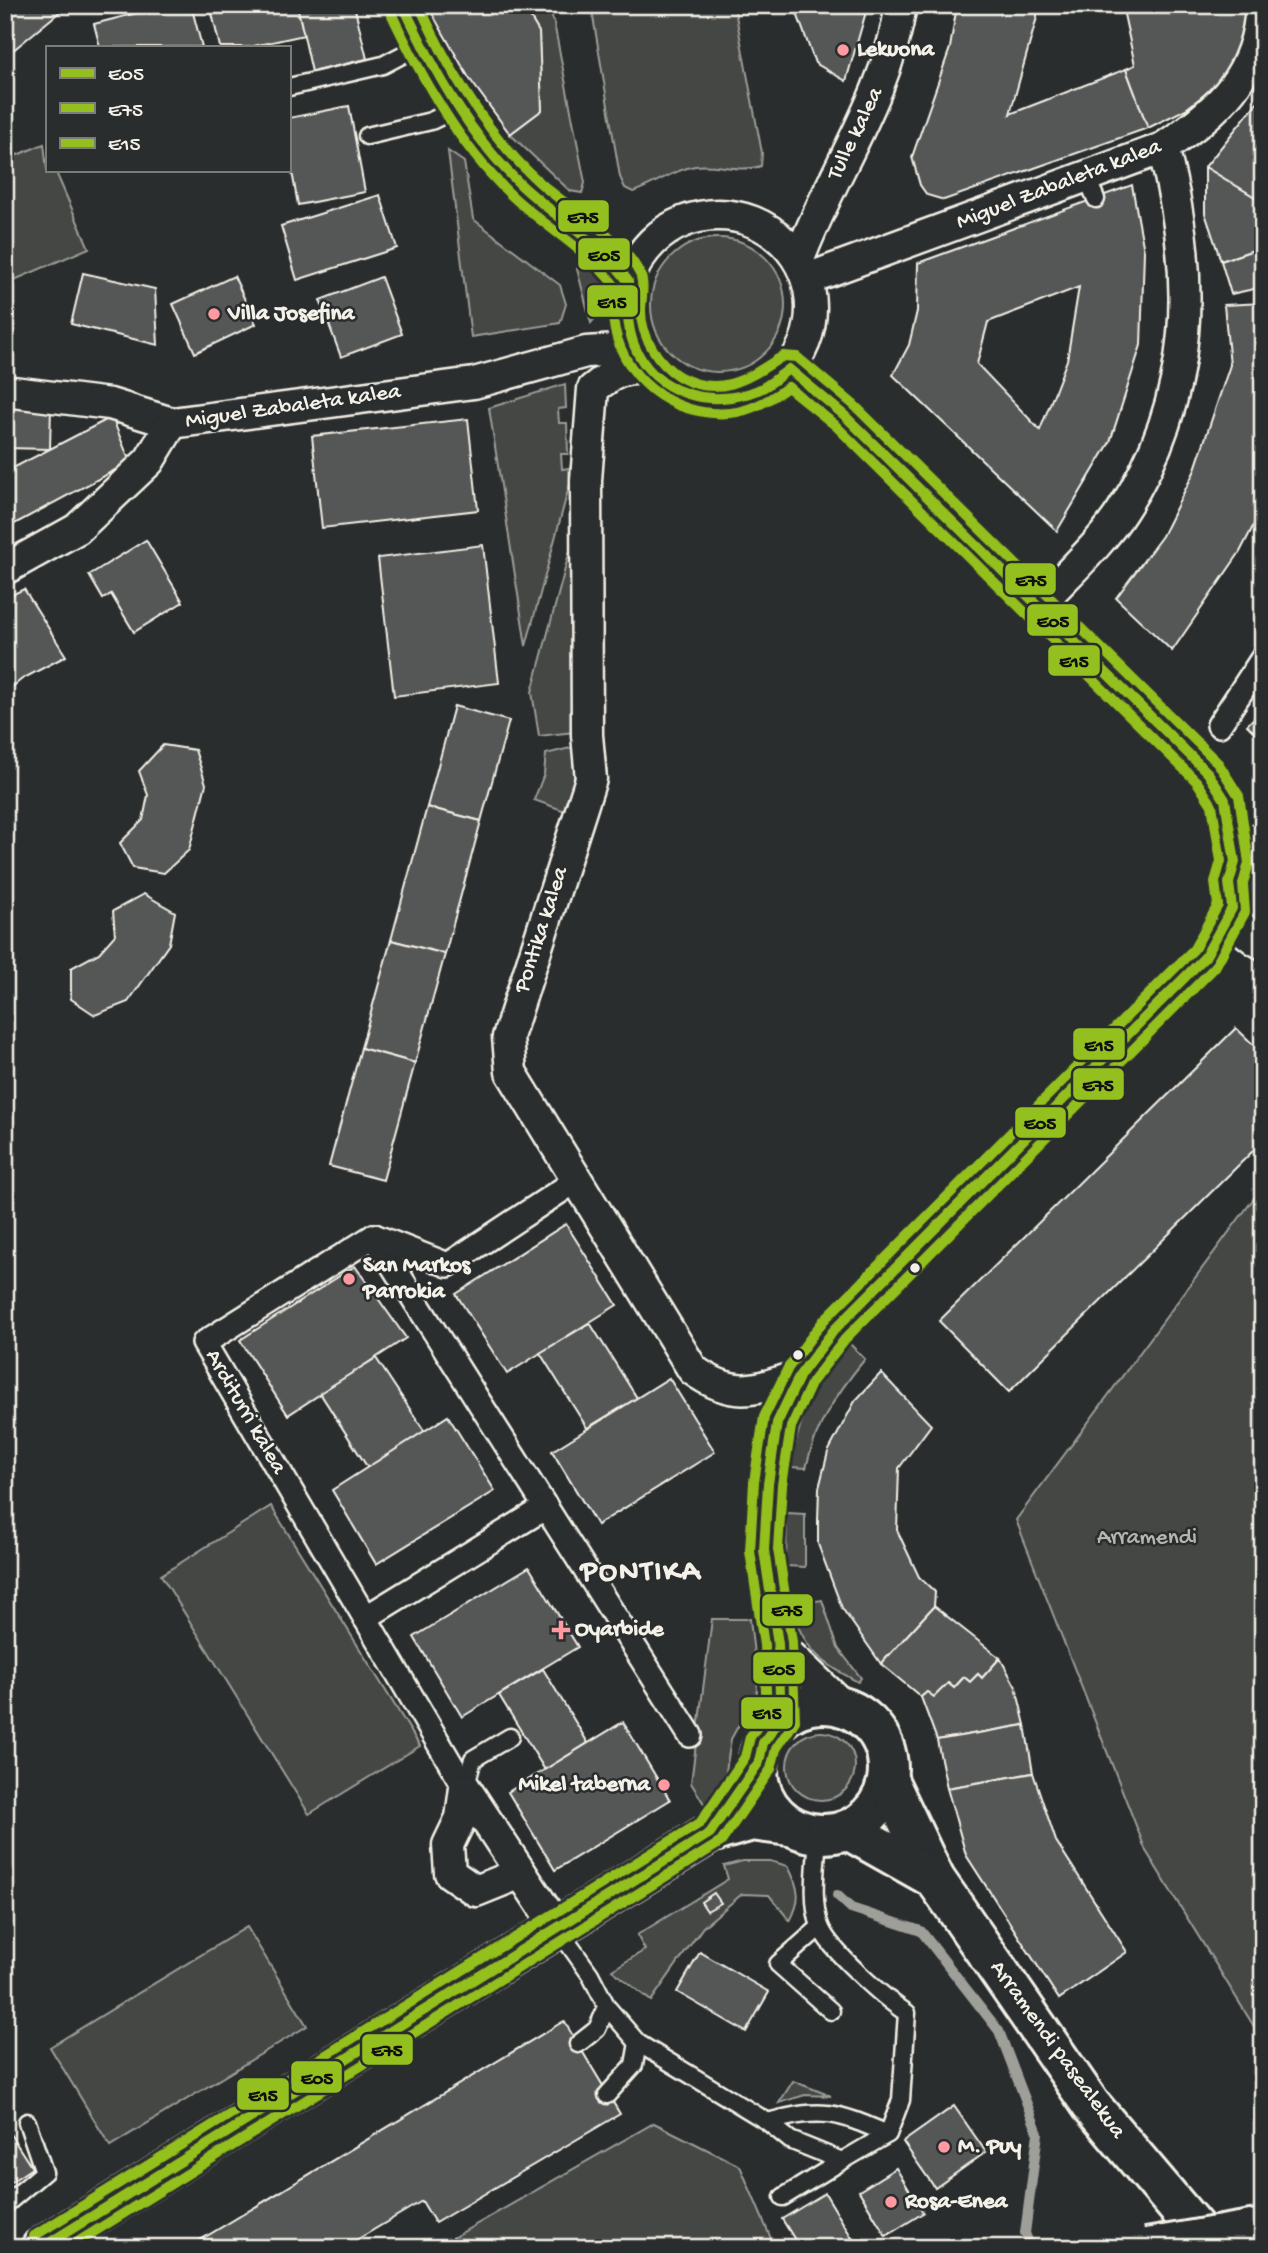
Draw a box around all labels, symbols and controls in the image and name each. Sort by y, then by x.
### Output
place label: Lekuona [857,37,935,64]
marker: Lekuona [835,42,851,58]
legend [46,46,290,172]
text: E05 [108,64,144,89]
street label: Tulle kalea [821,82,891,187]
text: E75 [108,100,143,125]
street label: Miguel Zabaleta kalea [953,133,1166,236]
text: E15 [108,134,141,159]
line badge: E75 [557,199,610,233]
text: E75 [567,208,599,231]
line badge: E05 [577,237,631,271]
text: E05 [588,246,620,269]
line badge: E15 [586,284,639,318]
text: E15 [597,293,627,316]
place label: Villa Josefina [227,301,356,328]
marker: Villa Josefina [206,306,222,322]
street label: Miguel Zabaleta kalea [184,378,404,435]
line badge: E75 [1004,562,1057,596]
text: E75 [1015,571,1047,594]
line badge: E05 [1026,603,1079,637]
text: E05 [1037,612,1069,635]
line badge: E15 [1047,644,1101,677]
text: E15 [1059,652,1089,675]
street label: Pontika kalea [509,862,575,997]
line badge: E15 [1072,1027,1126,1061]
text: E15 [1084,1036,1114,1059]
line badge: E75 [1072,1067,1125,1101]
text: E75 [1082,1076,1114,1099]
line badge: E05 [1014,1106,1067,1139]
text: E05 [1024,1114,1056,1137]
place label: San Markos Parrokia [361,1253,472,1306]
unlabelled marker [908,1261,922,1275]
marker: San Markos Parrokia [341,1271,357,1287]
street label: Arditurri kalea [198,1345,292,1480]
unlabelled marker [791,1348,805,1362]
park label: Arramendi [1097,1525,1197,1552]
district label: PONTIKA [578,1556,702,1591]
line badge: E75 [761,1593,814,1627]
text: E75 [771,1601,803,1624]
place label: Oyarbide [575,1617,665,1644]
marker: Oyarbide [553,1622,569,1638]
line badge: E05 [752,1651,806,1685]
text: E05 [763,1660,795,1683]
line badge: E15 [740,1696,794,1730]
text: E15 [752,1704,782,1727]
place label: Mikel taberna [518,1772,651,1799]
marker: Mikel taberna [656,1777,672,1793]
street label: Arramendi pasealekua [983,1956,1131,2145]
line badge: E75 [361,2033,414,2066]
text: E75 [371,2041,403,2064]
line badge: E05 [290,2060,343,2094]
text: E05 [301,2069,333,2092]
line badge: E15 [236,2077,290,2111]
text: E15 [248,2086,278,2109]
place label: M. Puy [958,2134,1022,2161]
marker: M. Puy [936,2139,952,2155]
place label: Rosa-Enea [904,2189,1009,2216]
marker: Rosa-Enea [883,2194,899,2210]

